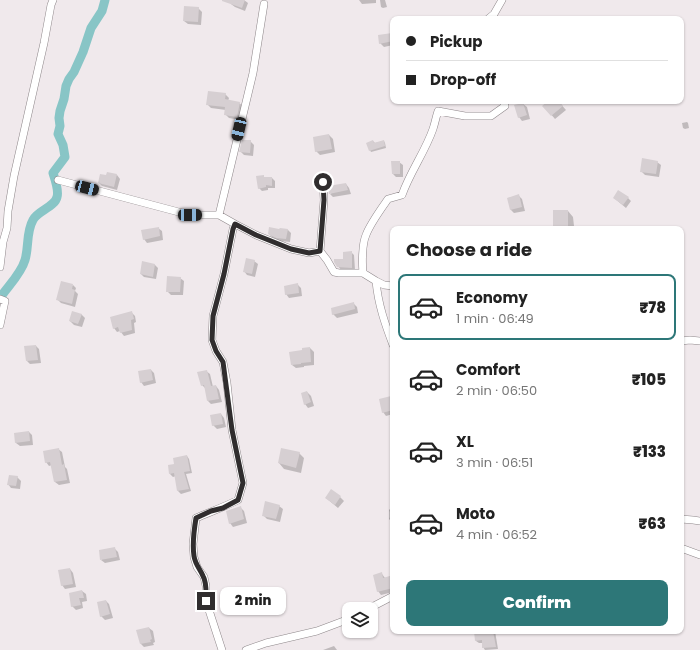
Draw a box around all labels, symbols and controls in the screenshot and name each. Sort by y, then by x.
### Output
text: Pickup [430,31,482,52]
text: Drop-off [430,69,496,90]
car [230,116,248,142]
route start [314,173,332,191]
car [74,179,100,197]
car [178,209,202,221]
text: Choose a ride [406,237,532,262]
text: Economy [456,287,528,308]
icon: car [408,289,444,325]
text: ₹78 [640,297,666,318]
text: 1 min · 06:49 [456,309,534,328]
text: Comfort [456,359,520,380]
icon: car [408,361,444,397]
text: ₹105 [632,369,666,390]
text: 2 min · 06:50 [456,381,537,400]
text: XL [456,431,474,452]
icon: car [408,433,444,469]
text: ₹133 [633,441,666,462]
text: 3 min · 06:51 [456,453,533,472]
text: Moto [456,503,495,524]
icon: car [408,505,444,541]
text: ₹63 [639,513,666,534]
text: 4 min · 06:52 [456,525,537,544]
button: Confirm [406,580,668,626]
callout: 2 min [220,587,286,615]
text: 2 min [235,591,271,610]
route end [197,592,215,610]
map controls [342,602,378,638]
button: layers [342,602,378,638]

